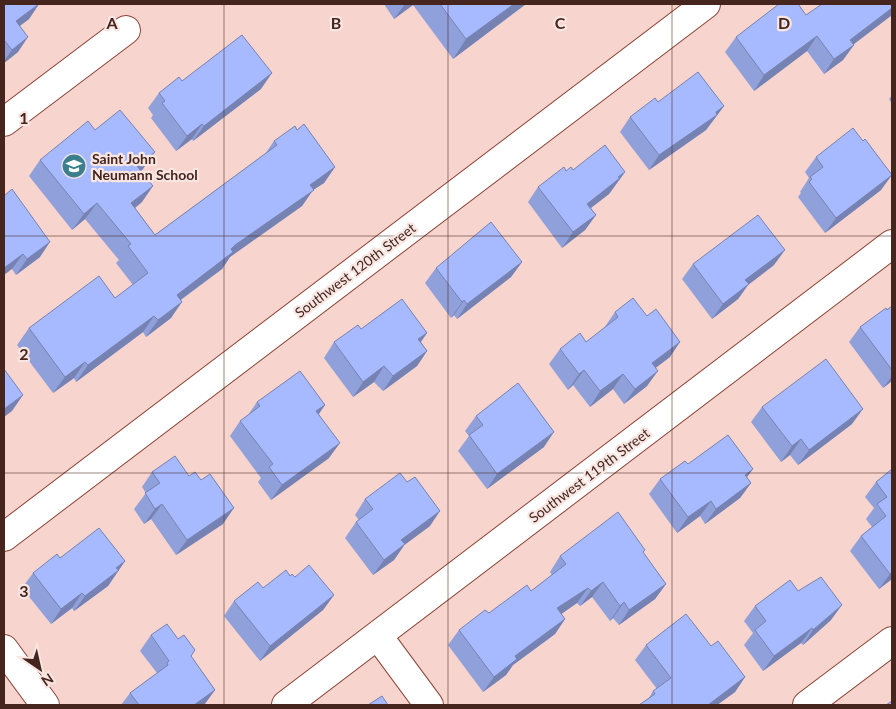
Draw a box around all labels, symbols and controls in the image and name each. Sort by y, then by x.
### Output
text: A [105,13,118,32]
text: B [331,13,341,32]
text: C [555,13,566,32]
text: D [778,13,790,32]
text: 1 [19,108,29,127]
place label: Saint John Neumann School [92,150,198,183]
school or university icon: Saint John Neumann School [61,153,87,179]
street label: Southwest 120th Street [291,219,419,321]
text: 2 [19,344,29,363]
street label: Southwest 119th Street [525,424,653,526]
text: 3 [19,581,29,600]
north arrow [15,644,65,694]
text: N [38,670,57,690]

